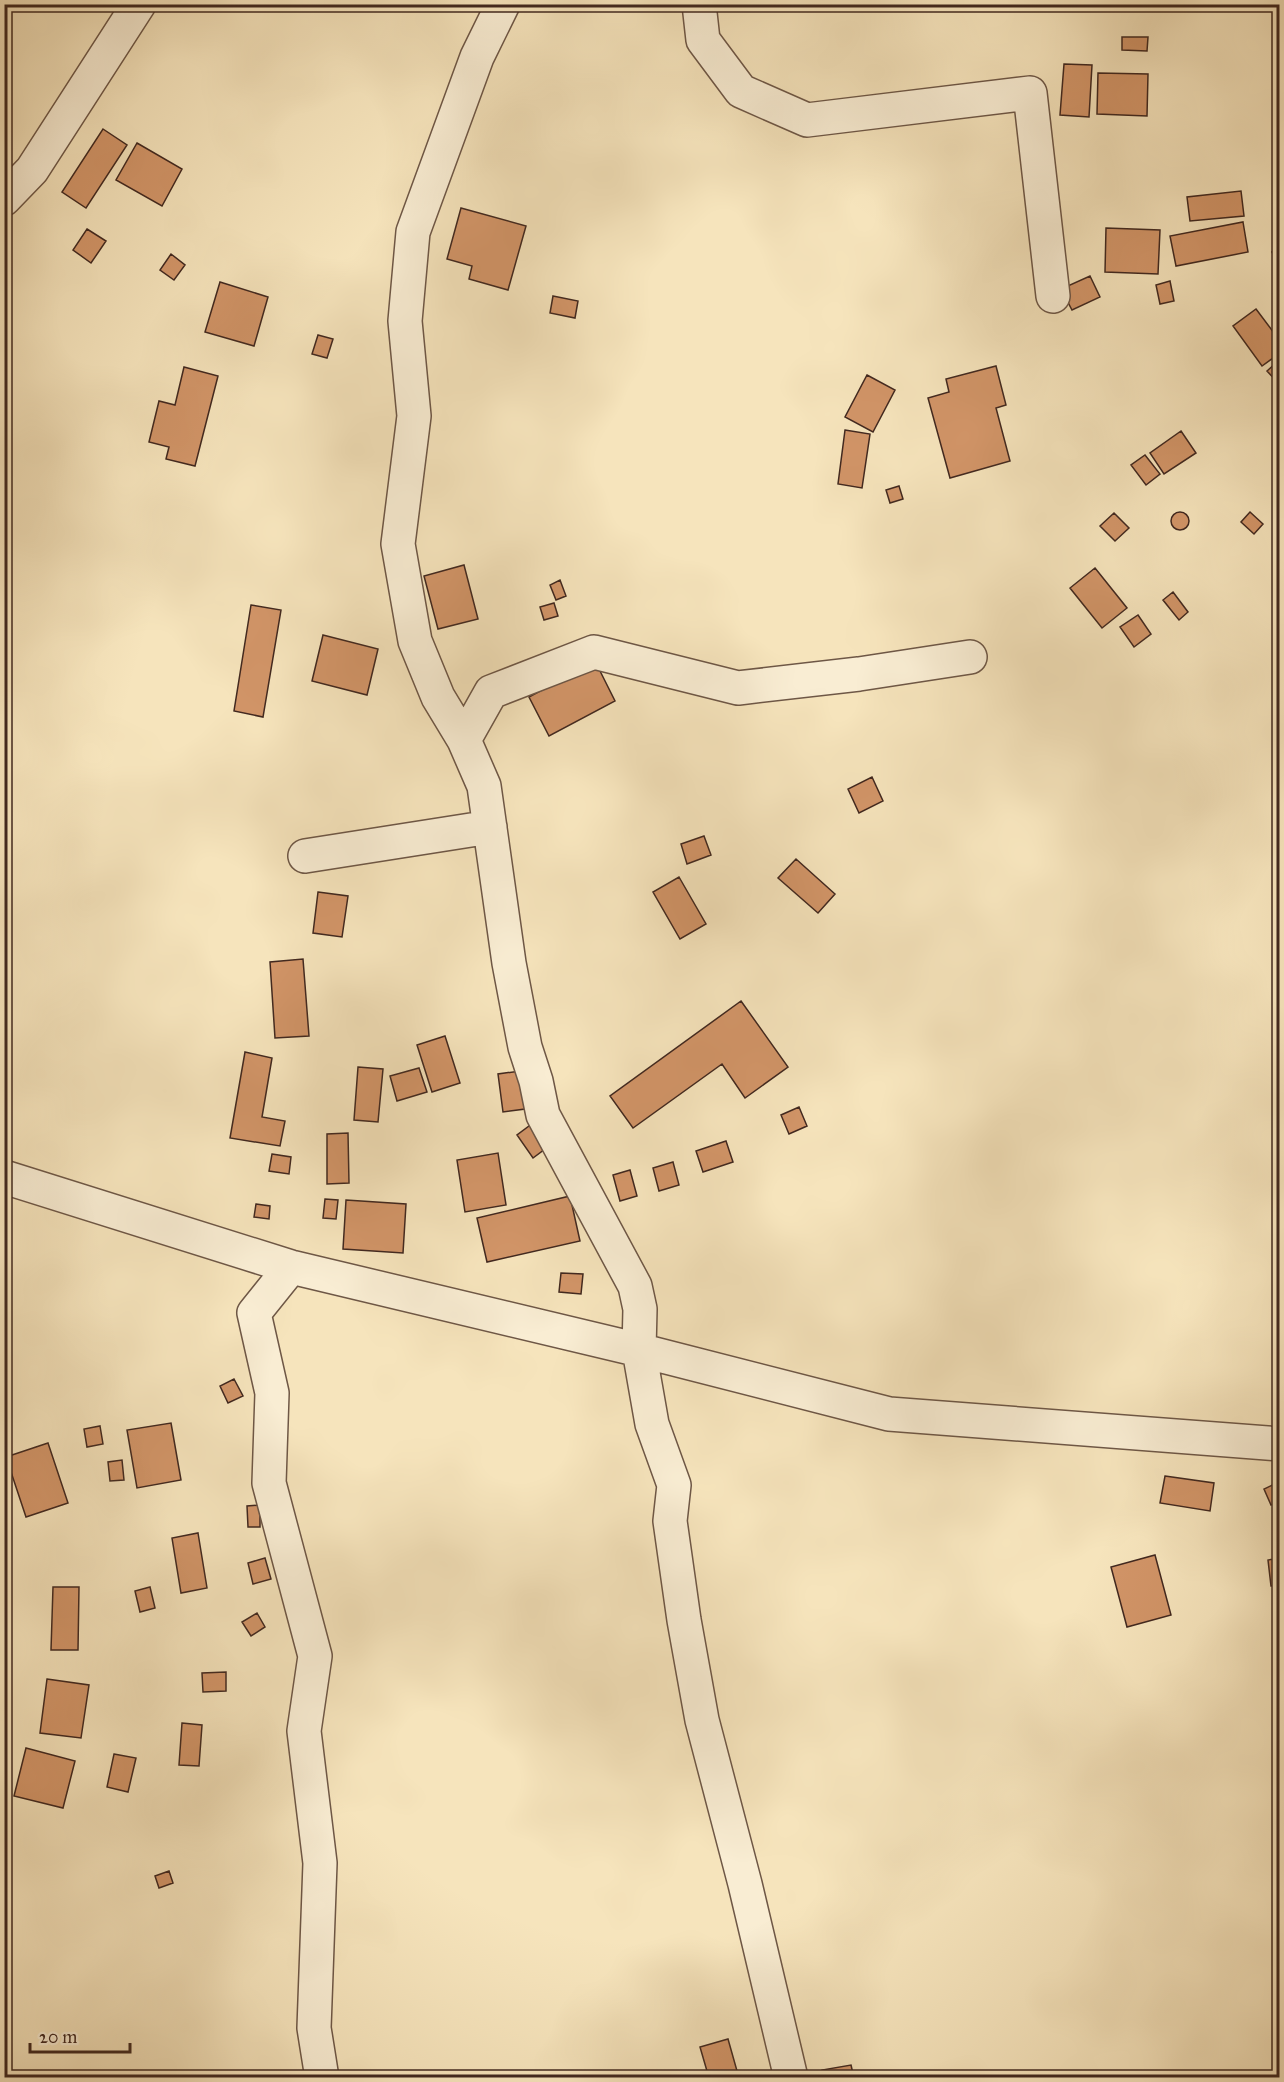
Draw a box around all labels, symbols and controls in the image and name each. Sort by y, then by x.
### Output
scale bar [30,2016,130,2054]
text: 20 m [39,2026,77,2048]

